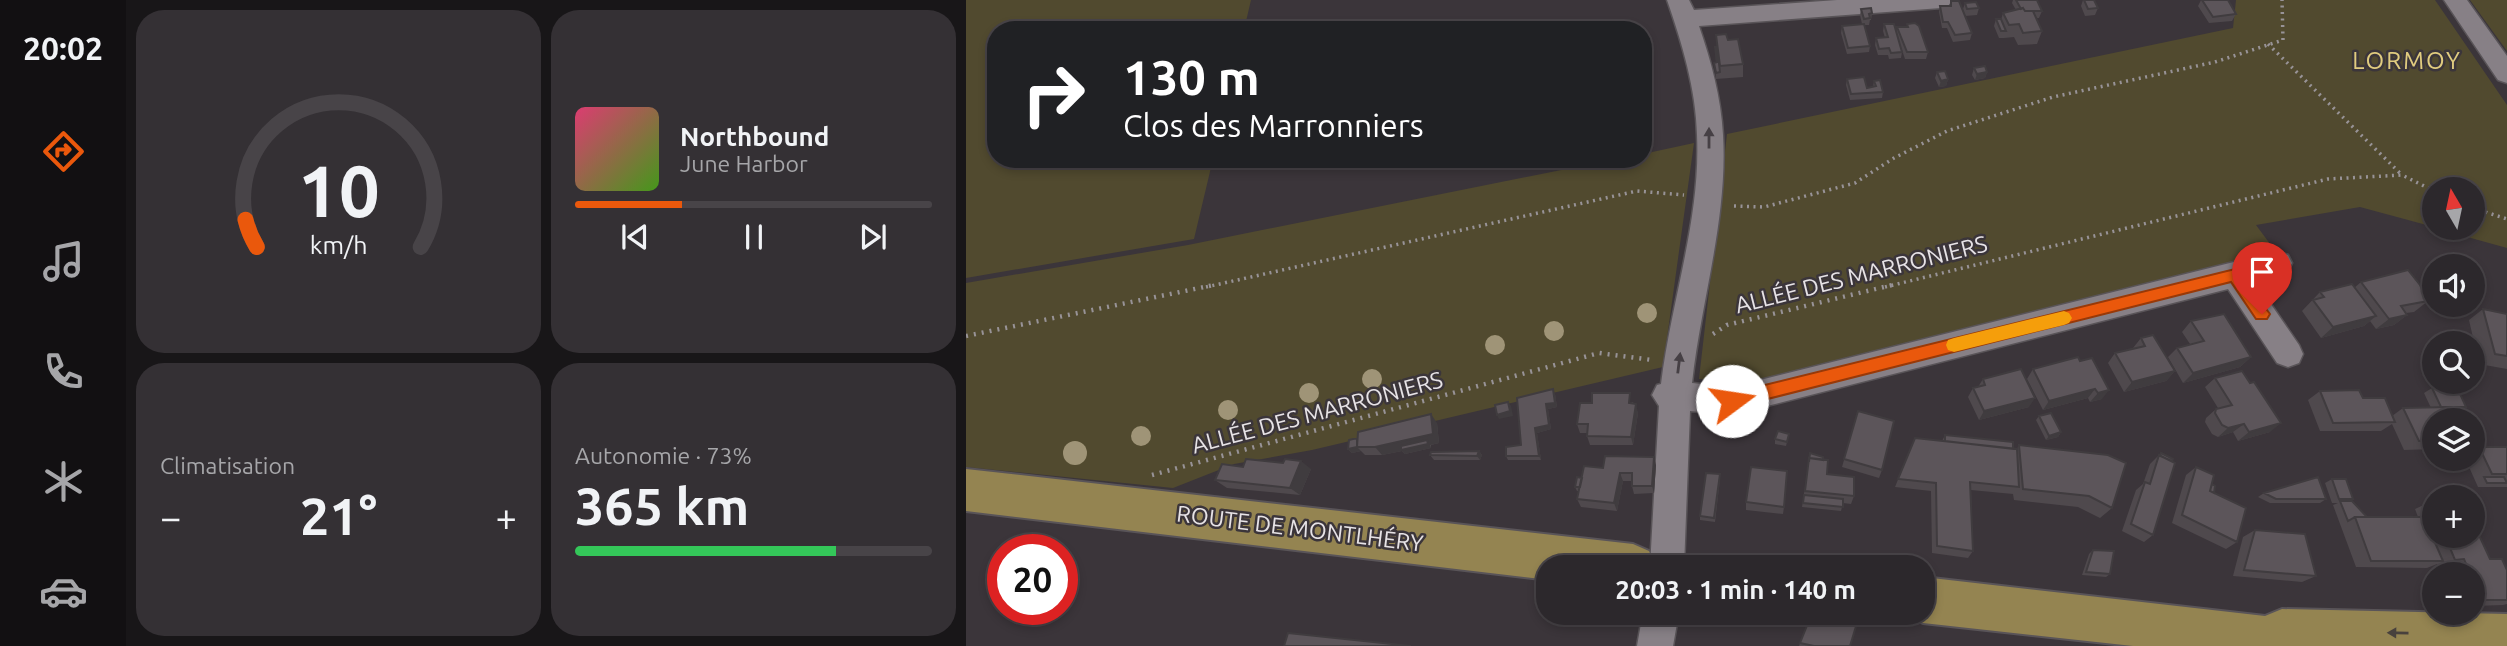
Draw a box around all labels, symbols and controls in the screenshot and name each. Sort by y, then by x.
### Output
text: 20:02 [23,30,103,66]
district label: LORMOY [2352,47,2462,74]
icon: right [1008,49,1099,140]
text: 130 m [1123,49,1260,104]
text: Clos des Marronniers [1123,107,1424,143]
text: Northbound [680,122,829,151]
one-way arrow [1703,126,1715,148]
icon: directions [39,127,88,176]
text: 10 [297,150,380,232]
text: June Harbor [680,151,808,176]
north arrow [2422,177,2485,240]
map controls [2422,177,2485,625]
icon: previous [616,218,654,256]
icon: pause [735,218,773,256]
icon: next [854,218,892,256]
street label: ALLÉE DES MARRONIERS [1732,230,1990,317]
text: km/h [310,231,367,259]
icon: music [39,237,88,286]
pin [2232,242,2292,314]
icon: arrive [2243,253,2281,291]
button: sound [2422,254,2485,317]
button: search [2422,331,2485,394]
icon: phone [39,347,88,396]
one-way arrow [1674,352,1685,374]
position arrow [1695,364,1769,438]
street label: ALLÉE DES MARRONIERS [1188,365,1445,458]
button: layers [2422,408,2485,471]
text: Autonomie · 73% [575,443,752,468]
text: Climatisation [160,453,295,478]
icon: climate [39,457,88,506]
text: 365 km [575,477,749,535]
button: + [2422,485,2485,548]
text: 21° [300,487,377,545]
text: − [160,496,181,538]
text: + [496,496,517,538]
street label: ROUTE DE MONTLHÉRY [1175,499,1426,556]
speed limit sign: 20 [987,534,1078,625]
button: − [2422,562,2485,625]
icon: car [39,567,88,616]
text: 20:03 · 1 min · 140 m [1615,575,1856,604]
one-way arrow [2387,627,2409,639]

